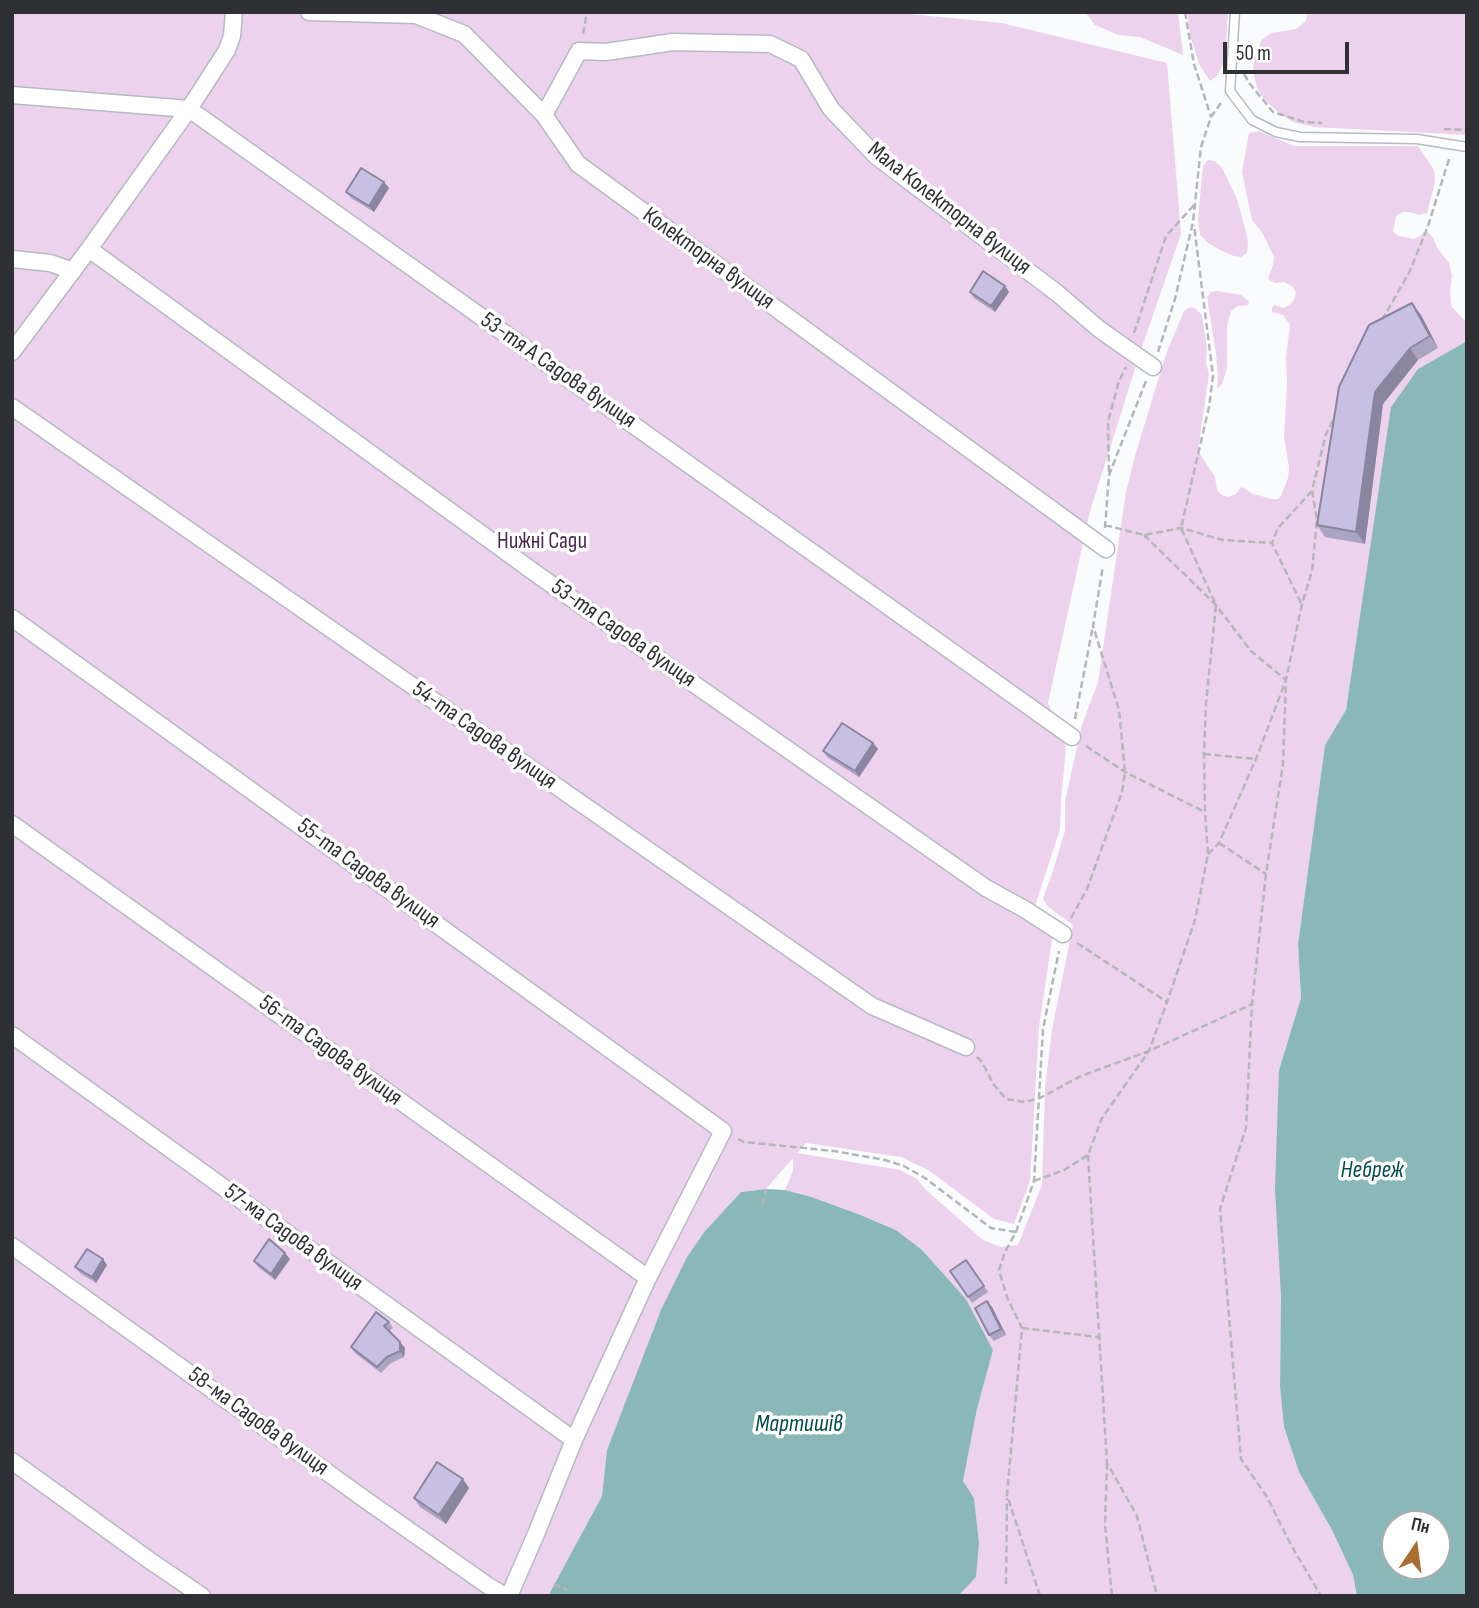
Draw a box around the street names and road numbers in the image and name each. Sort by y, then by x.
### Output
street label: Мала Колекторна вулиця [862,137,1036,281]
street label: Колекторна вулиця [637,202,779,316]
street label: 53-тя А Садова вулиця [475,307,641,435]
street label: 53-тя Садова вулиця [545,574,701,694]
street label: 54-та Садова вулиця [406,676,562,796]
street label: 55-та Садова вулиця [291,813,445,935]
street label: 56-та Садова вулиця [253,990,407,1112]
street label: 57-ма Садова вулиця [218,1178,368,1298]
street label: 58-ма Садова вулиця [182,1362,334,1482]

